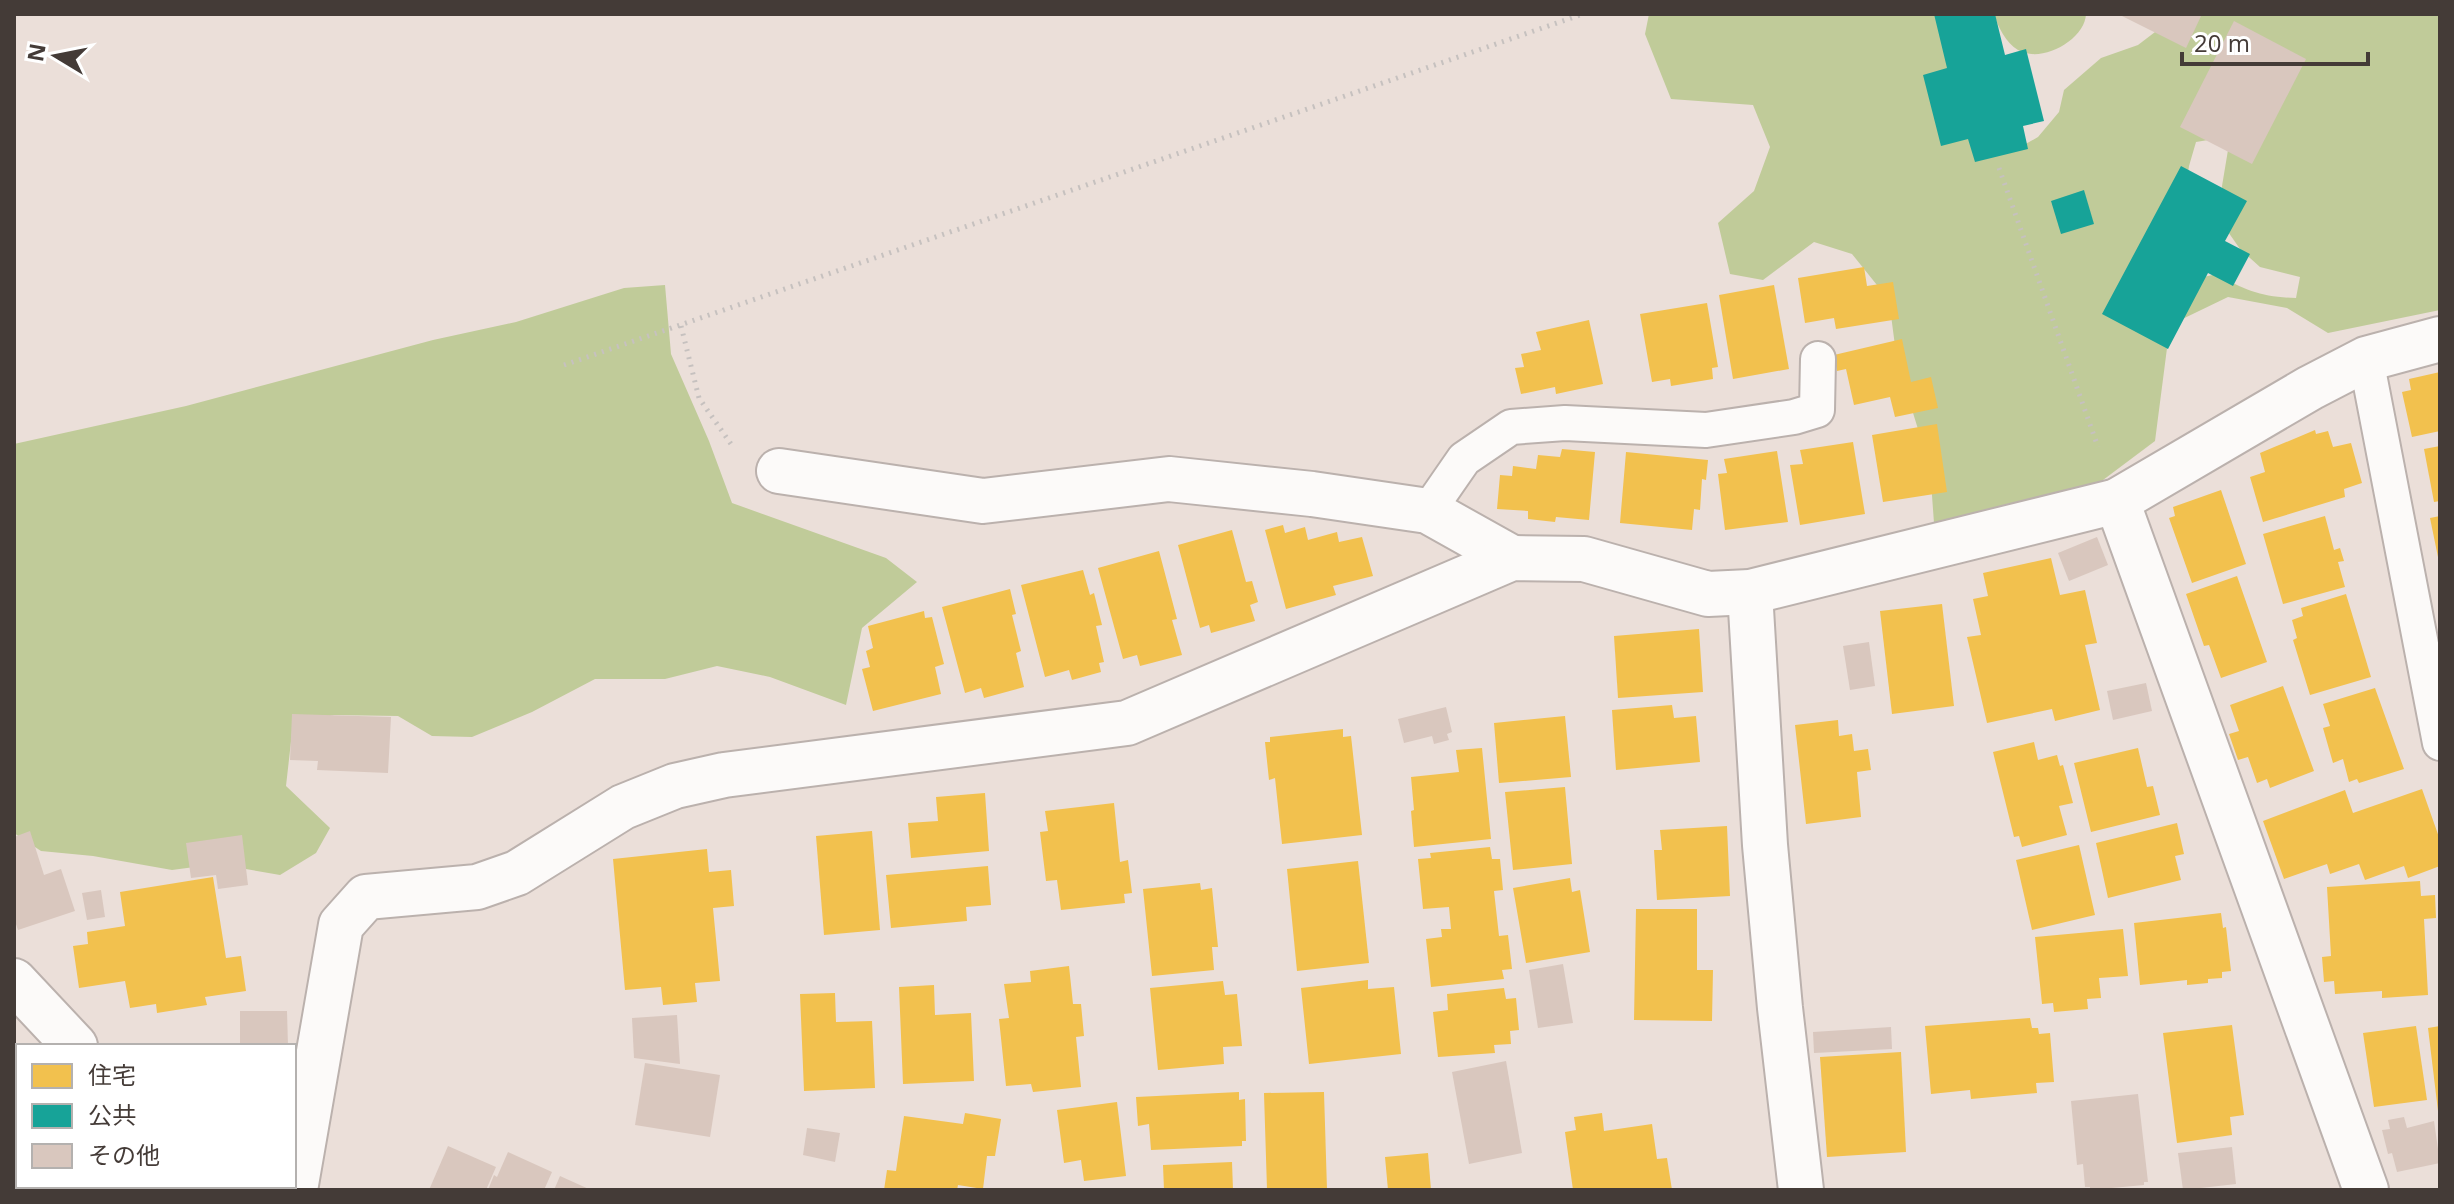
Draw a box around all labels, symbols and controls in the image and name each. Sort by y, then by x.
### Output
north arrow [16,16,96,96]
scale bar [2182,16,2368,66]
text: 20 m [2194,26,2250,59]
text: N [19,41,52,64]
legend [16,1044,296,1188]
text: 住宅 [88,1058,136,1091]
text: 公共 [88,1098,136,1131]
text: その他 [88,1138,160,1171]

